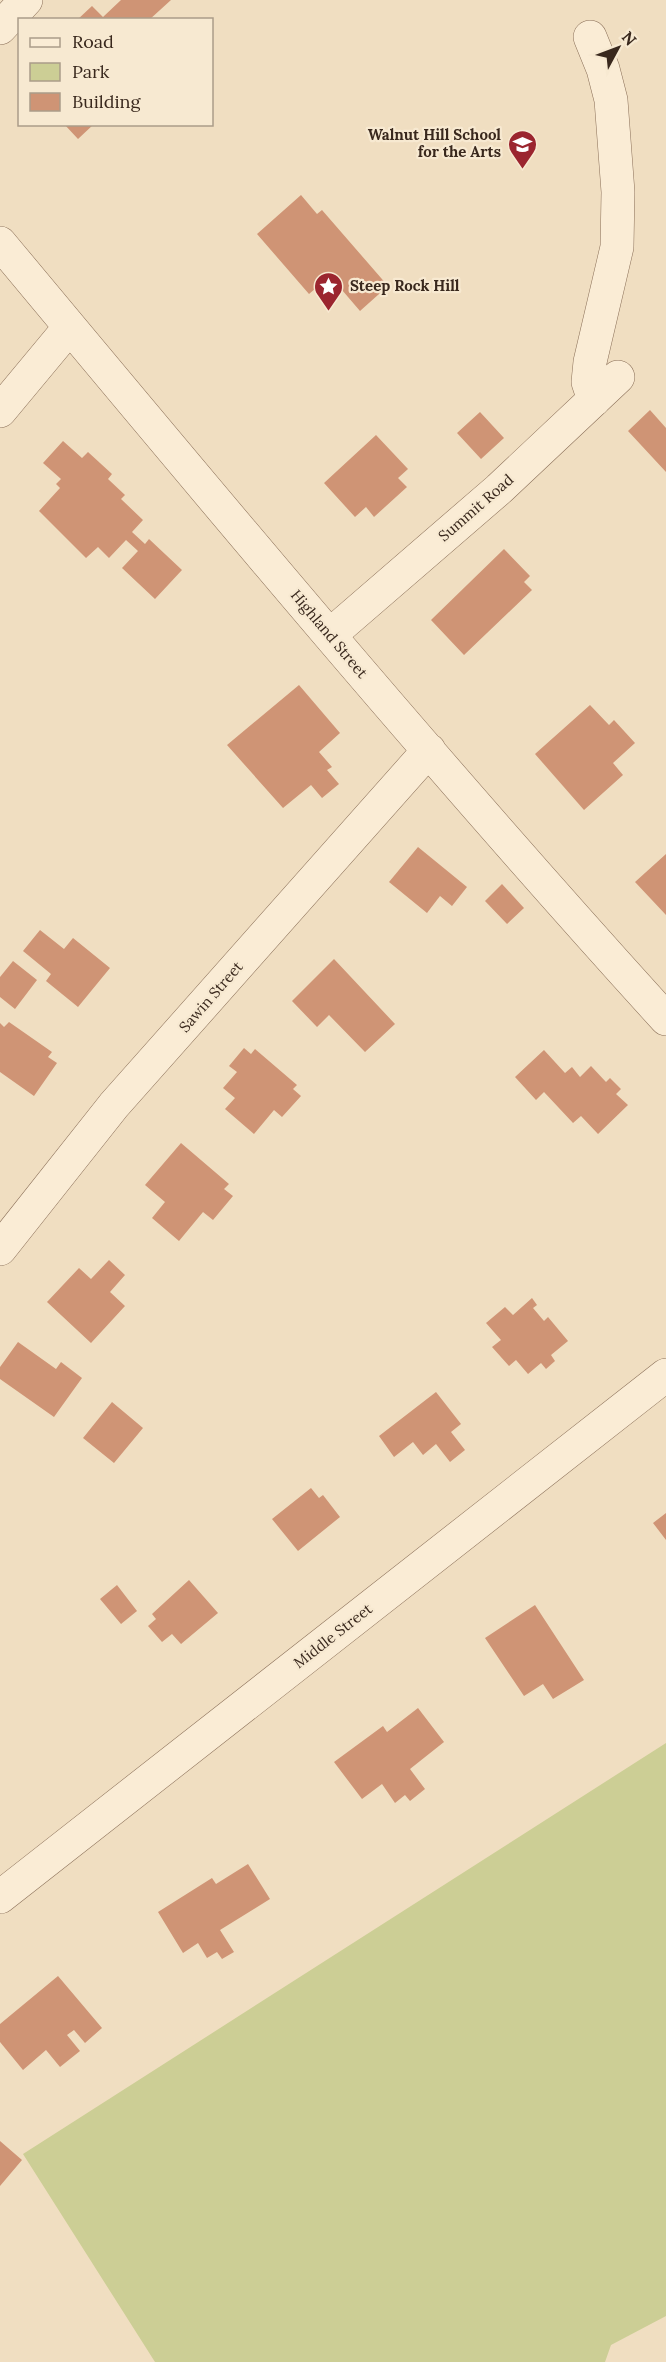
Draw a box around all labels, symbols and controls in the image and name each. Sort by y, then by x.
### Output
legend [18,18,213,126]
north arrow [588,18,648,78]
text: N [618,27,641,49]
text: Road [72,30,114,53]
text: Park [72,60,110,83]
text: Building [72,90,142,113]
place label: Walnut Hill School for the Arts [368,125,501,161]
school or university icon: Walnut Hill School for the Arts [506,128,538,170]
place icon: Steep Rock Hill [313,270,345,312]
place label: Steep Rock Hill [350,276,460,295]
street label: Summit Road [434,470,517,545]
street label: Highland Street [287,586,372,682]
street label: Sawin Street [175,957,247,1036]
street label: Middle Street [290,1599,376,1672]

